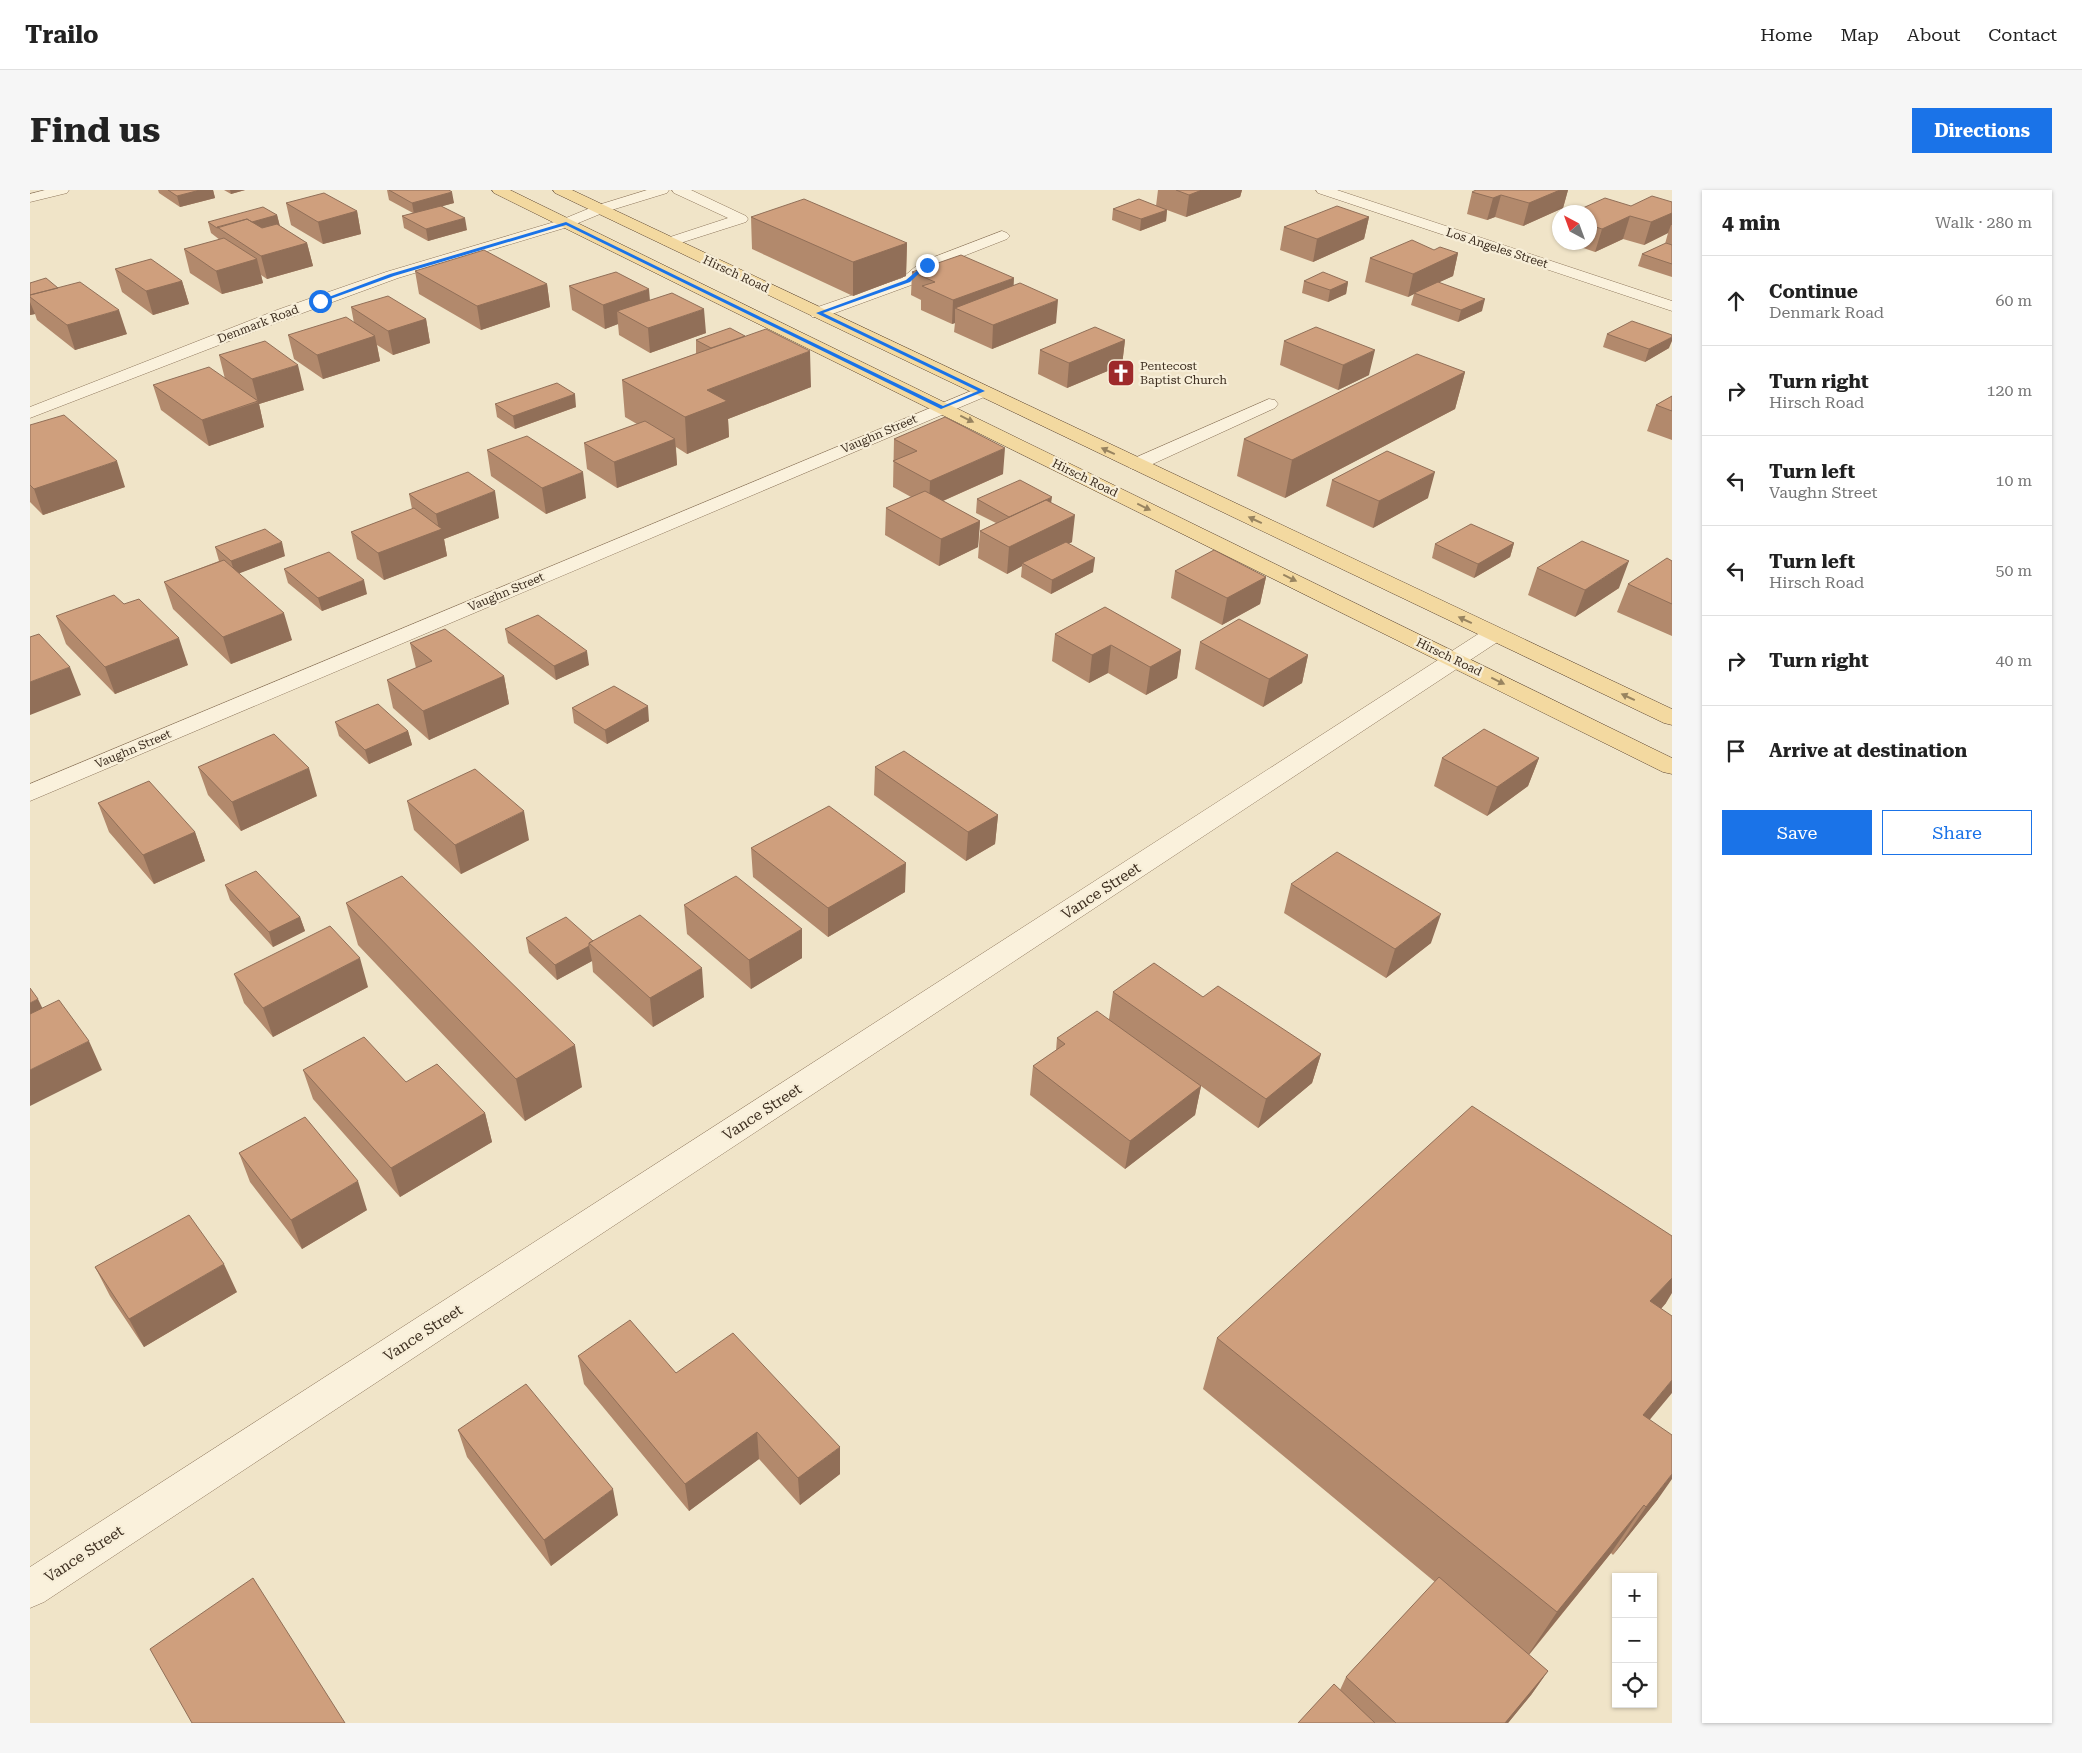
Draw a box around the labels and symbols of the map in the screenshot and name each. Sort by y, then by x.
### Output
north arrow [1552,205,1597,250]
street label: Los Angeles Street [1444,225,1550,271]
street label: Hirsch Road [701,253,772,296]
route end [916,254,939,277]
route start [309,290,332,313]
street label: Denmark Road [215,302,301,346]
church icon: Pentecost Baptist Church [1106,358,1136,388]
place label: Pentecost Baptist Church [1140,359,1227,387]
street label: Vaughn Street [839,411,920,456]
one-way arrow [959,415,974,424]
one-way arrow [1101,447,1116,455]
street label: Hirsch Road [1050,456,1120,500]
one-way arrow [1137,503,1151,511]
one-way arrow [1248,516,1262,524]
street label: Vaughn Street [466,569,547,614]
one-way arrow [1282,574,1297,583]
one-way arrow [1458,616,1472,624]
street label: Hirsch Road [1414,635,1484,679]
one-way arrow [1491,677,1505,685]
one-way arrow [1621,693,1635,701]
street label: Vaughn Street [93,726,174,771]
street label: Vance Street [1058,859,1144,923]
street label: Vance Street [719,1080,805,1144]
street label: Vance Street [380,1301,466,1365]
street label: Vance Street [41,1522,127,1586]

